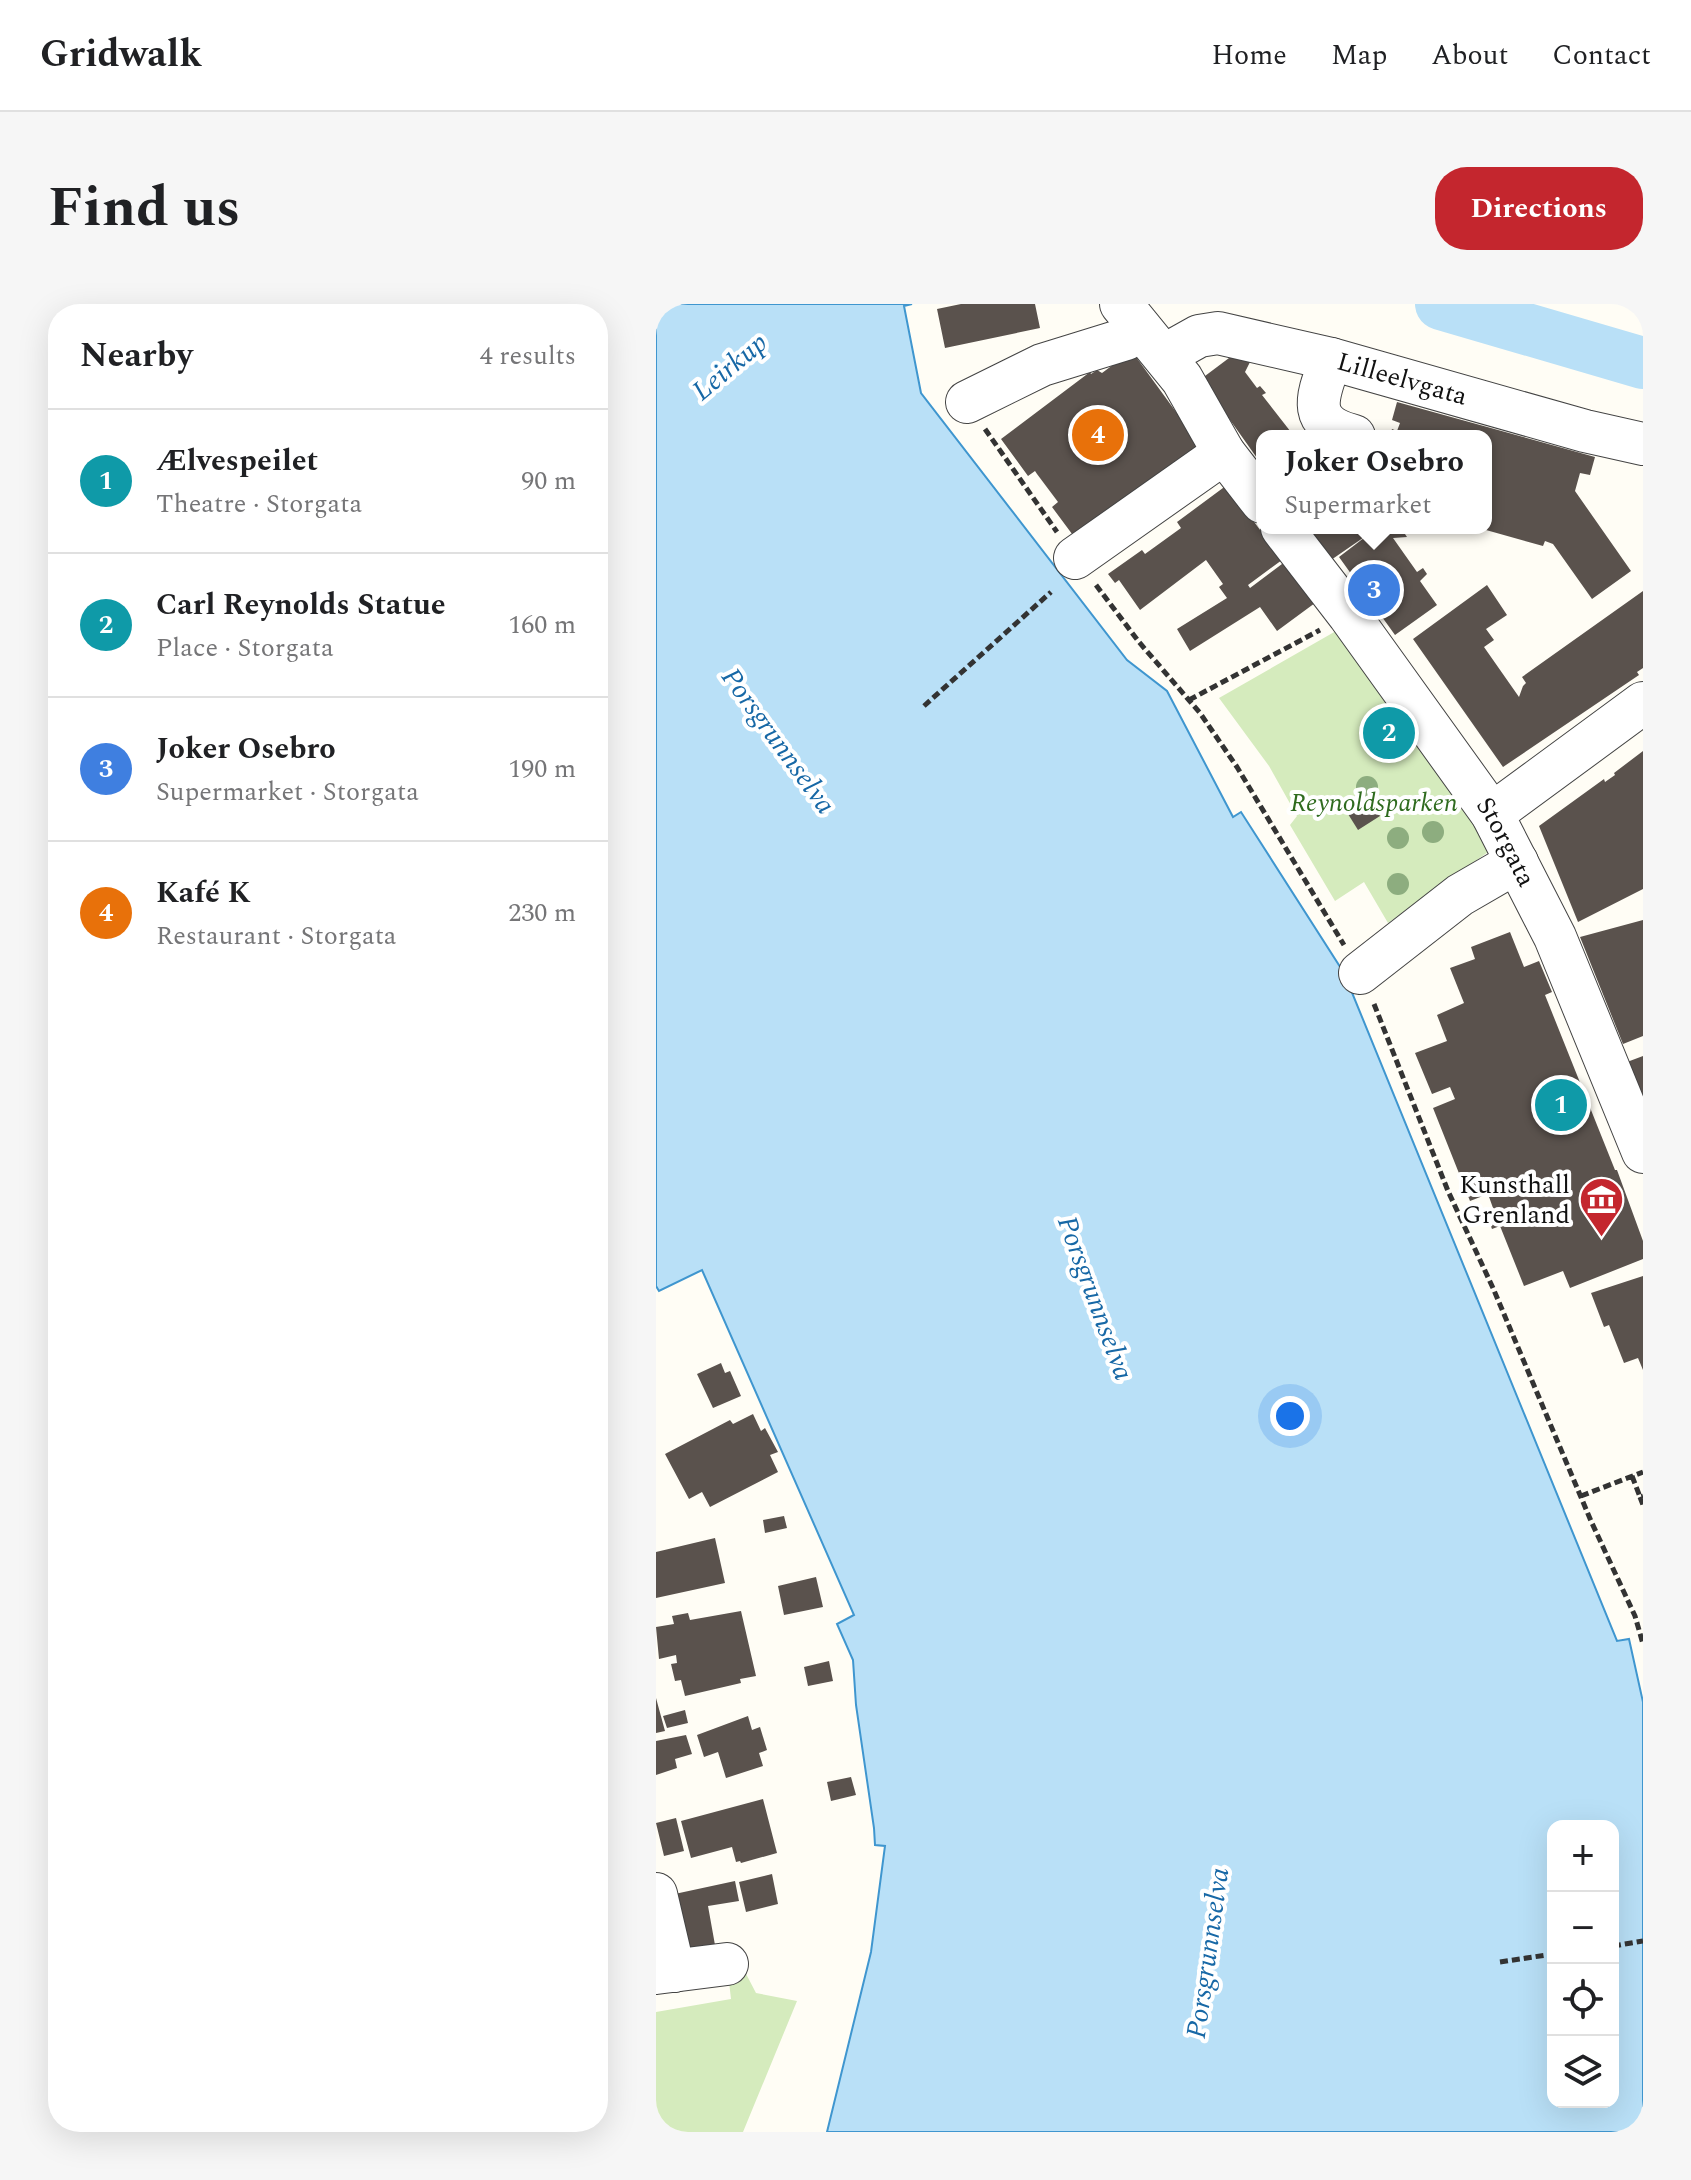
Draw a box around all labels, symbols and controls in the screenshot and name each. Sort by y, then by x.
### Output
text: Gridwalk [40,26,202,84]
text: Home [1211,34,1287,77]
text: Map [1331,34,1387,77]
text: About [1431,34,1508,77]
text: Contact [1552,34,1651,77]
text: Find us [48,166,241,251]
button: Directions [1435,167,1643,250]
water label: Leirkup [682,322,778,412]
text: Nearby [80,330,193,382]
text: 4 results [480,336,576,376]
street label: Lilleelvgata [1332,342,1472,417]
pin: 4 [1072,405,1124,465]
popup [1256,430,1492,534]
text: Ælvespeilet [156,438,318,484]
text: Joker Osebro [1284,439,1464,485]
text: 1 [99,461,113,501]
text: 90 m [521,461,576,501]
text: Theatre · Storgata [156,484,362,524]
text: Supermarket [1284,485,1431,525]
pin: 3 [1348,560,1400,620]
text: Carl Reynolds Statue [156,582,446,628]
text: 2 [99,605,113,645]
text: 160 m [508,605,576,645]
text: Place · Storgata [156,628,334,668]
water label: Porsgrunnselva [710,659,846,823]
pin: 2 [1363,703,1415,763]
text: Joker Osebro [156,726,336,772]
text: 3 [99,749,113,789]
text: 190 m [508,749,576,789]
text: Supermarket · Storgata [156,772,419,812]
park label: Reynoldsparken [1290,783,1458,823]
street label: Storgata [1466,789,1546,894]
text: Kafé K [156,870,251,916]
text: 4 [99,893,113,933]
text: 230 m [508,893,576,933]
text: Restaurant · Storgata [156,916,397,956]
pin: 1 [1535,1075,1587,1135]
place label: Kunsthall Grenland [1459,1165,1570,1235]
museum icon: Kunsthall Grenland [1577,1176,1625,1239]
water label: Porsgrunnselva [1045,1210,1145,1386]
your location [1270,1396,1310,1436]
map controls [1547,1820,1619,2108]
button: + [1547,1820,1619,1892]
water label: Porsgrunnselva [1175,1865,1241,2041]
button: − [1547,1892,1619,1964]
button: locate [1547,1964,1619,2036]
button: layers [1547,2036,1619,2108]

